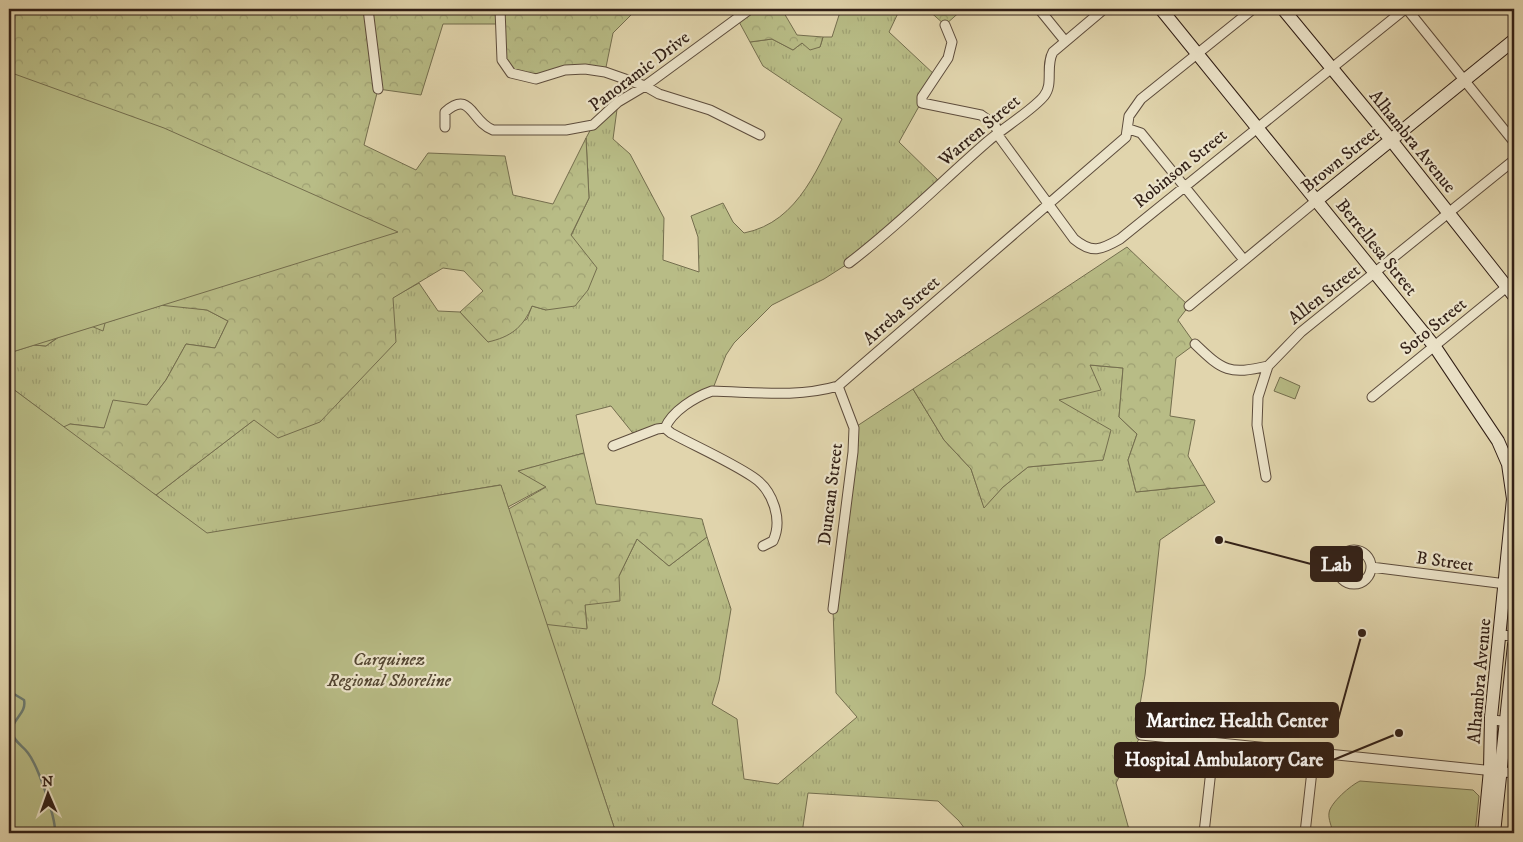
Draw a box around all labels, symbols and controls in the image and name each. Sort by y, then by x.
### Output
street label: Panoramic Drive [585,27,694,117]
street label: Alhambra Avenue [1364,86,1460,197]
street label: Warren Street [934,90,1025,172]
street label: Brown Street [1297,121,1384,198]
street label: Robinson Street [1130,124,1232,213]
street label: Berrellesa Street [1331,195,1422,301]
street label: Allen Street [1284,260,1365,330]
street label: Arreba Street [859,271,945,350]
street label: Soto Street [1396,293,1471,360]
street label: Duncan Street [814,442,848,546]
callout: Lab [1311,547,1362,581]
street label: B Street [1415,547,1475,577]
text: Lab [1321,554,1351,577]
street label: Alhambra Avenue [1464,617,1496,745]
park label: Carquinez Regional Shoreline [326,649,452,692]
callout: Martinez Health Center [1136,703,1338,737]
text: Martinez Health Center [1146,710,1329,733]
callout: Hospital Ambulatory Care [1115,743,1333,777]
text: Hospital Ambulatory Care [1125,749,1324,772]
north arrow [22,770,72,820]
text: N [42,773,54,791]

